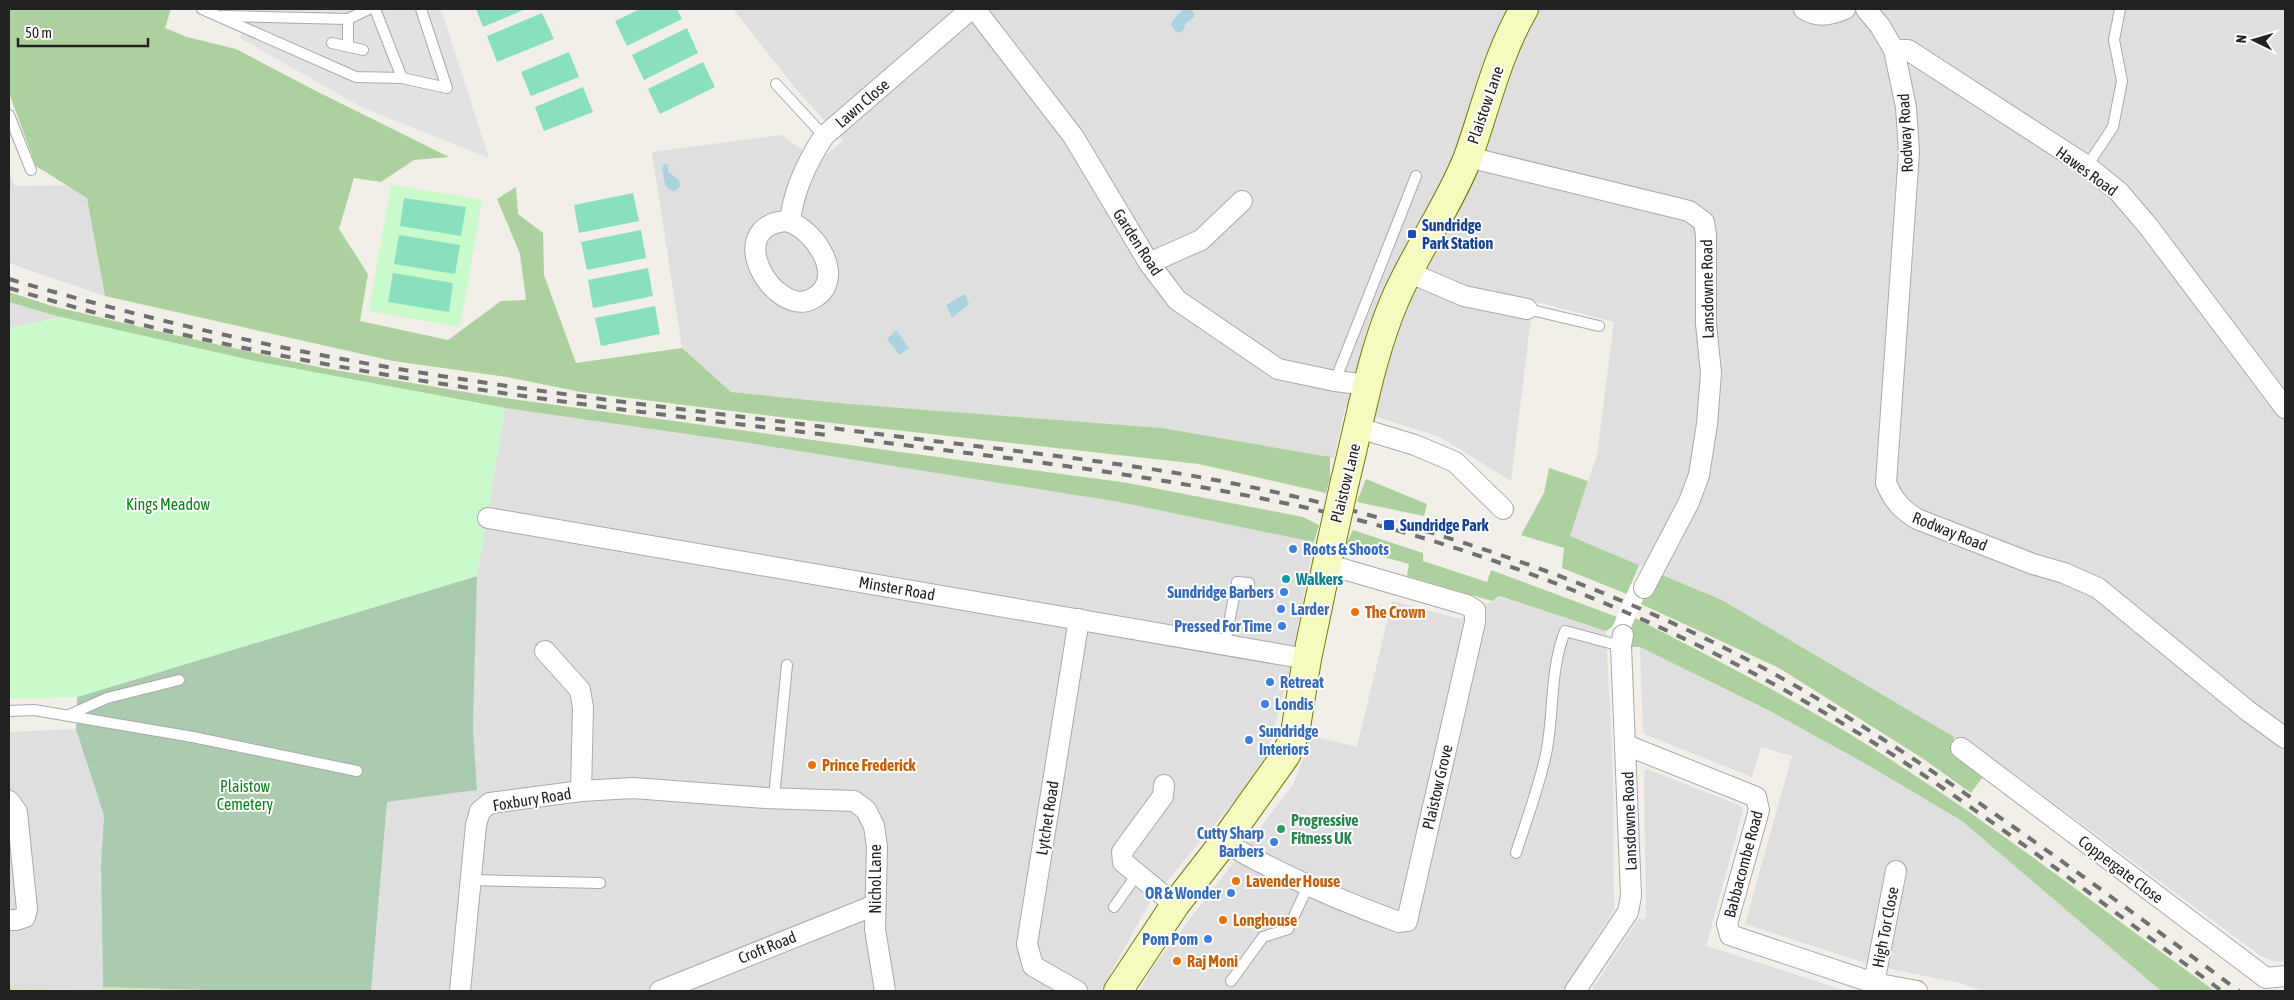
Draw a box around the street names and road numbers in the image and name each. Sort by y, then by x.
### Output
street label: Plaistow Lane [1463,64,1507,146]
street label: Lawn Close [832,75,892,131]
street label: Rodway Road [1894,93,1917,173]
street label: Hawes Road [2053,143,2121,199]
street label: Garden Road [1110,205,1166,279]
street label: Lansdowne Road [1697,239,1717,339]
street label: Plaistow Lane [1326,441,1364,525]
street label: Rodway Road [1910,508,1990,555]
street label: Minster Road [858,572,936,604]
street label: Plaistow Grove [1418,743,1456,831]
street label: Lansdowne Road [1618,771,1640,871]
street label: Lytchet Road [1032,780,1063,857]
street label: Foxbury Road [491,784,573,815]
street label: Babbacombe Road [1720,808,1766,920]
street label: Coppergate Close [2075,831,2167,907]
street label: Nichol Lane [866,844,884,914]
street label: High Tor Close [1868,885,1903,969]
street label: Croft Road [735,927,799,967]

